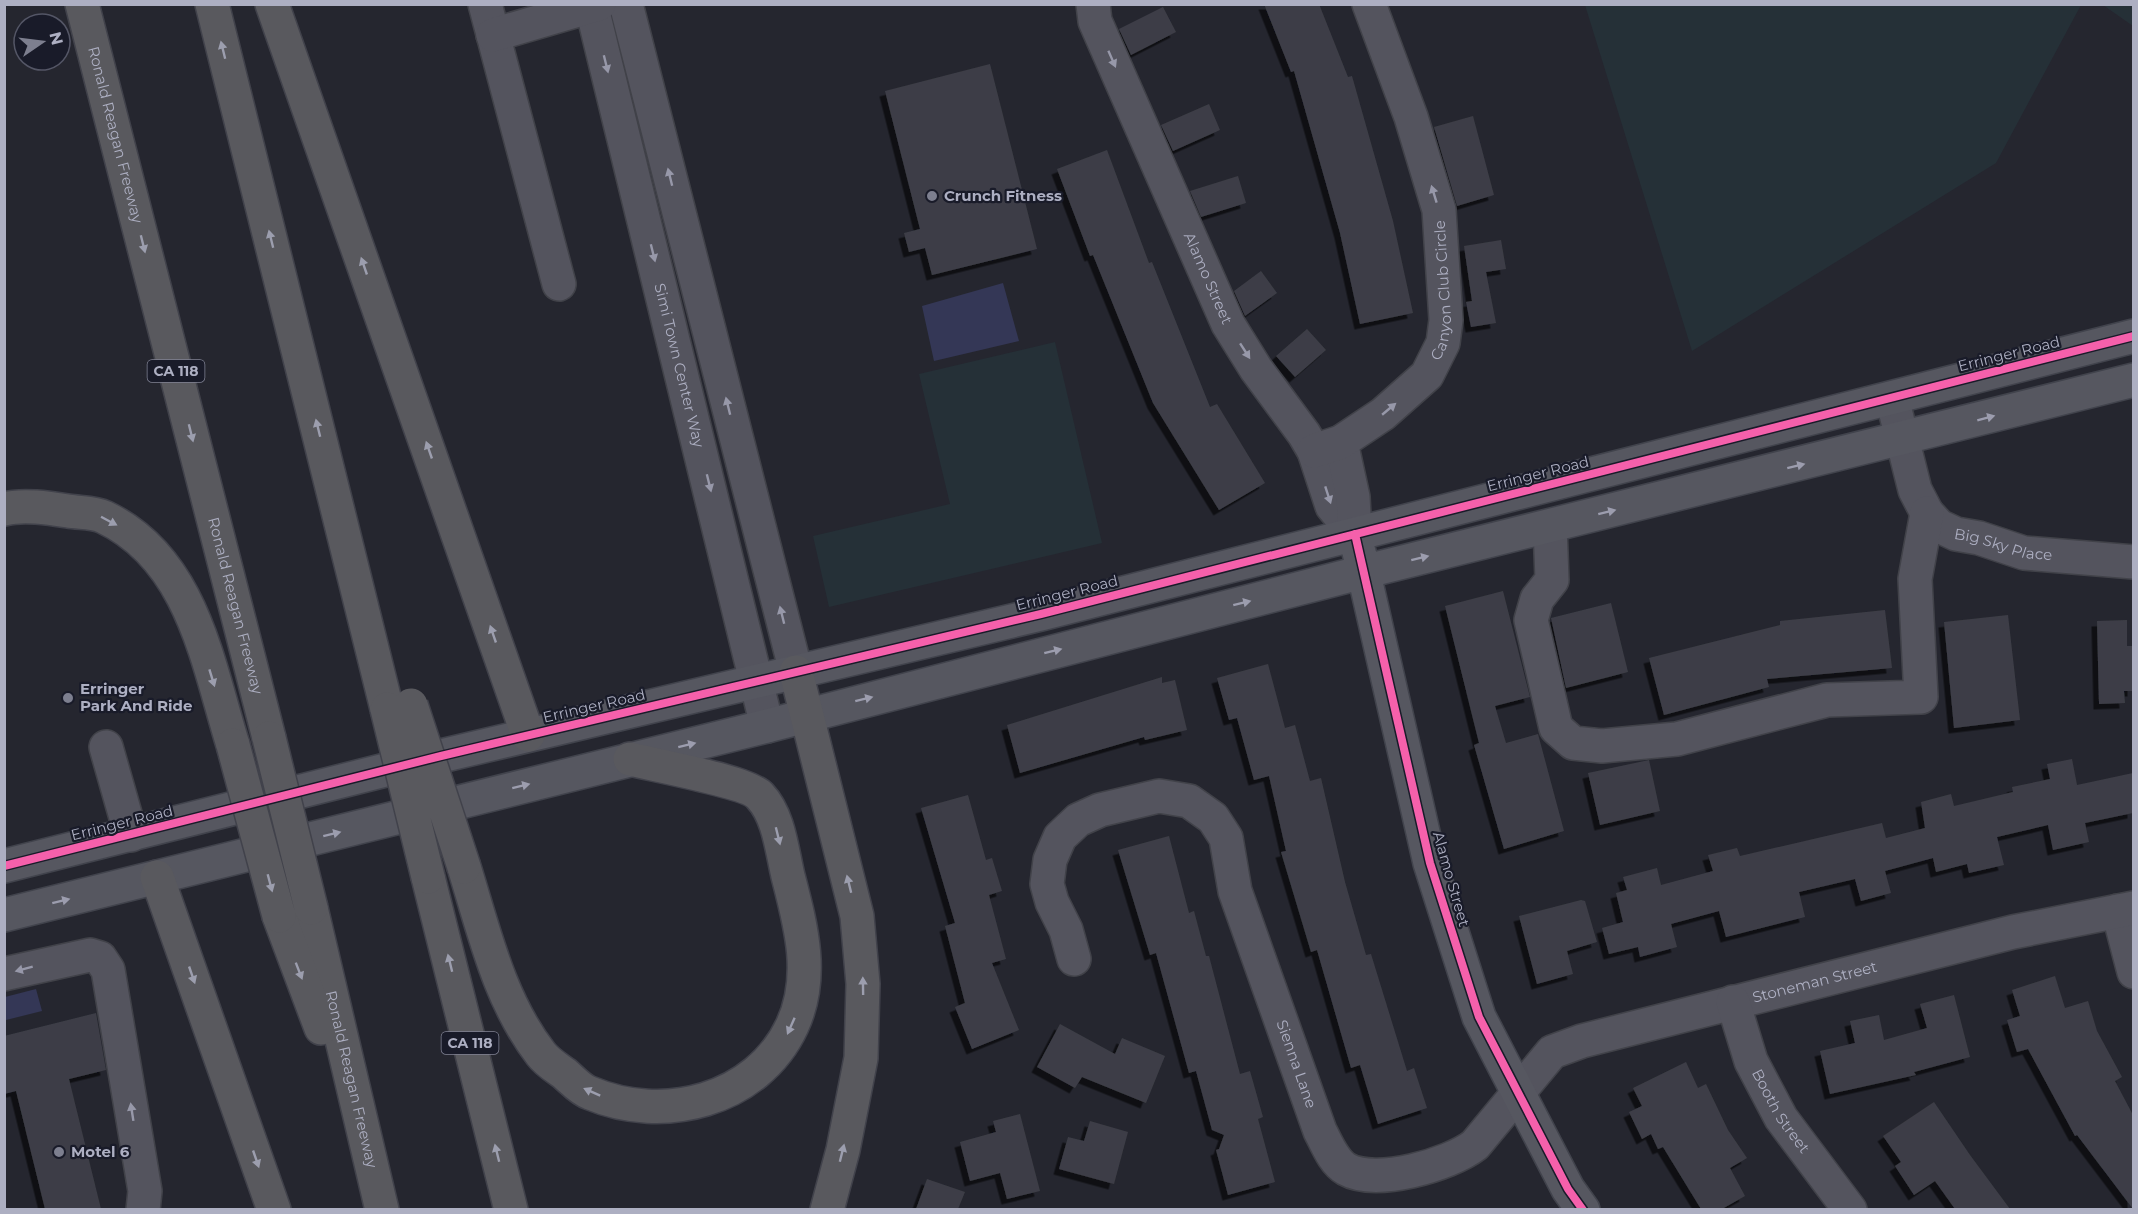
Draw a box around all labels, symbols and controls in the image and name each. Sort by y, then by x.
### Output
north arrow [12,12,72,72]
text: N [45,30,67,47]
one-way arrow [218,41,228,59]
street label: Ronald Reagan Freeway [84,44,148,226]
one-way arrow [1107,51,1116,68]
one-way arrow [601,55,611,73]
one-way arrow [664,168,674,186]
one-way arrow [1429,185,1438,203]
place label: Crunch Fitness [944,186,1062,205]
marker: Crunch Fitness [925,189,939,203]
street label: Canyon Club Circle [1426,220,1455,363]
street label: Alamo Street [1180,229,1237,327]
one-way arrow [265,230,275,248]
one-way arrow [139,235,149,254]
one-way arrow [648,244,658,262]
one-way arrow [359,257,369,275]
street label: Simi Town Center Way [650,281,709,450]
street label: Erringer Road [1956,332,2062,375]
one-way arrow [1239,343,1250,359]
road number: CA 118 [148,360,204,382]
one-way arrow [723,397,733,415]
one-way arrow [1381,403,1396,416]
one-way arrow [1977,413,1995,422]
one-way arrow [312,419,322,437]
one-way arrow [187,424,197,442]
one-way arrow [423,441,433,459]
street label: Erringer Road [1485,452,1591,495]
one-way arrow [1787,460,1806,470]
one-way arrow [704,474,714,493]
one-way arrow [1324,486,1334,504]
one-way arrow [1598,507,1616,517]
street label: Ronald Reagan Freeway [204,515,268,697]
one-way arrow [101,516,118,525]
street label: Big Sky Place [1953,524,2053,564]
one-way arrow [1411,553,1430,563]
street label: Erringer Road [1014,571,1120,614]
one-way arrow [1233,597,1251,607]
one-way arrow [777,606,787,625]
one-way arrow [488,625,498,643]
one-way arrow [1044,645,1062,655]
one-way arrow [208,669,217,687]
place label: Erringer Park And Ride [80,679,192,715]
street label: Erringer Road [541,685,647,727]
marker: Erringer Park And Ride [61,691,75,705]
one-way arrow [855,693,873,703]
one-way arrow [678,740,696,750]
one-way arrow [512,781,530,791]
street label: Erringer Road [69,801,175,844]
one-way arrow [774,827,784,845]
one-way arrow [323,828,341,838]
street label: Alamo Street [1429,829,1474,929]
one-way arrow [265,873,275,892]
one-way arrow [843,874,853,893]
one-way arrow [52,895,70,905]
one-way arrow [444,954,454,973]
street label: Stoneman Street [1750,957,1879,1007]
one-way arrow [294,962,304,980]
one-way arrow [15,965,33,975]
one-way arrow [187,967,197,985]
one-way arrow [858,977,868,996]
street label: Ronald Reagan Freeway [322,988,382,1171]
one-way arrow [786,1017,796,1035]
street label: Sienna Lane [1272,1017,1321,1111]
road number: CA 118 [442,1032,498,1054]
street label: Booth Street [1748,1066,1814,1157]
one-way arrow [582,1087,600,1097]
one-way arrow [127,1103,136,1122]
place label: Motel 6 [71,1142,130,1161]
one-way arrow [491,1144,501,1162]
one-way arrow [838,1144,848,1162]
marker: Motel 6 [52,1145,66,1159]
one-way arrow [252,1151,262,1169]

